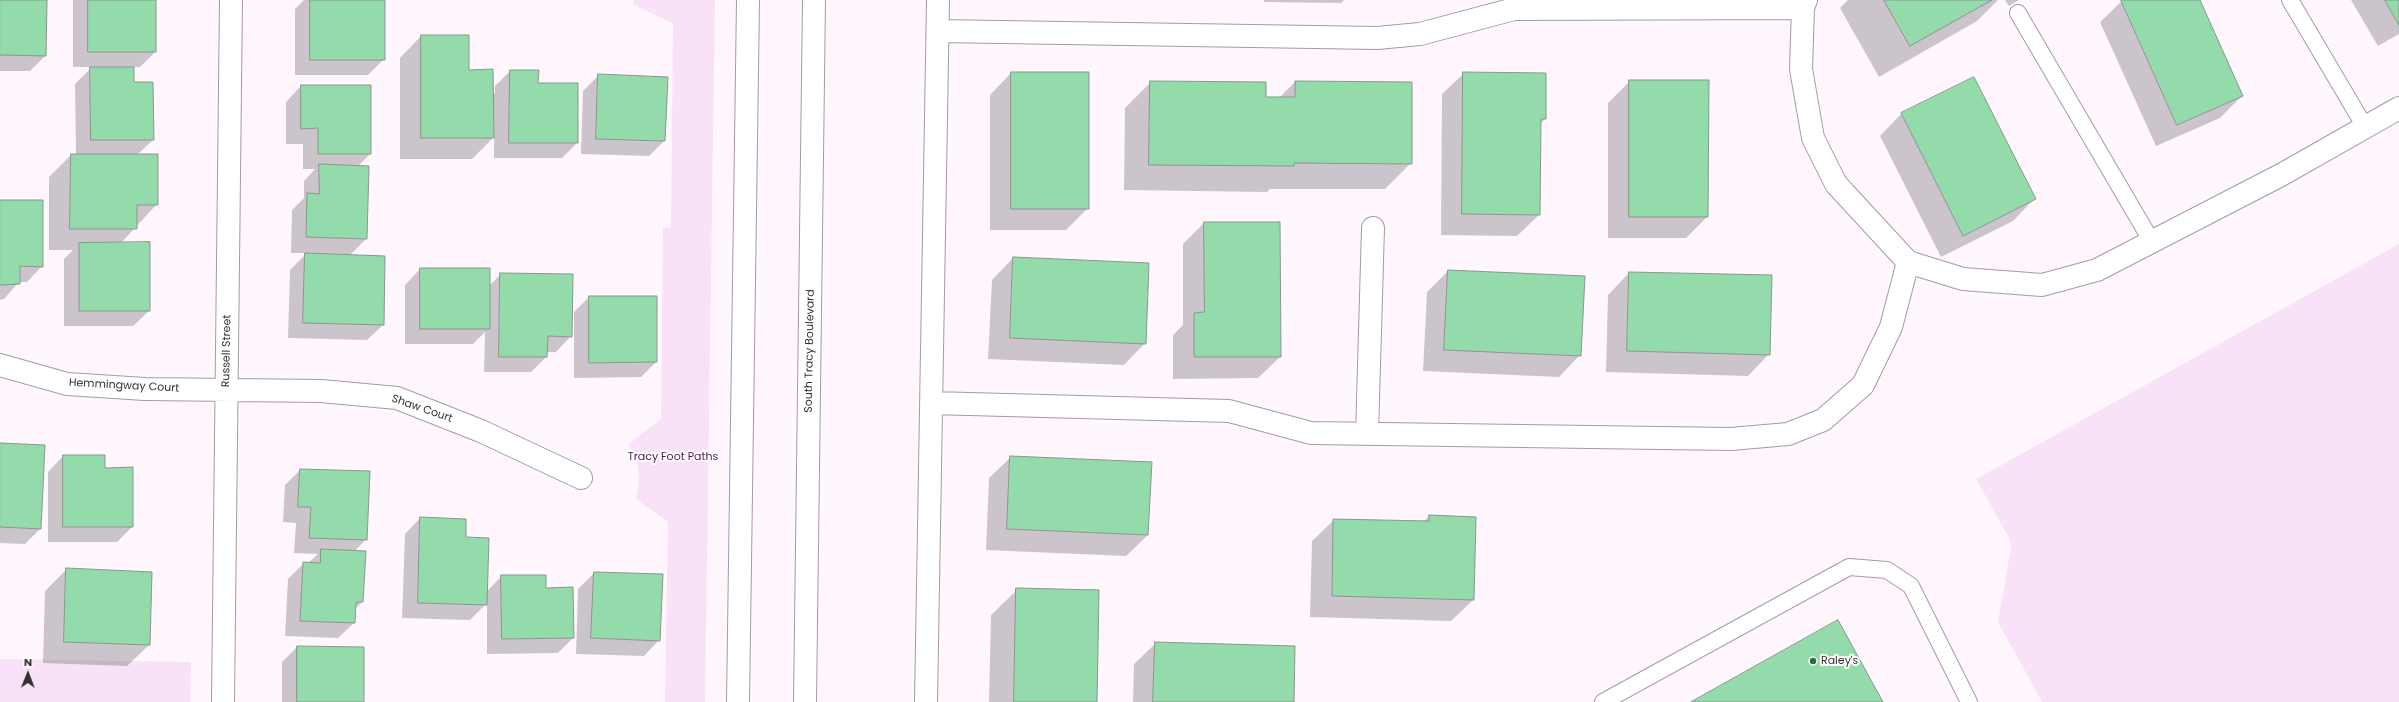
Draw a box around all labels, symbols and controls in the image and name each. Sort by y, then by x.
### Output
street label: South Tracy Boulevard [802,289,818,413]
street label: Russell Street [220,315,234,387]
street label: Hemmingway Court [68,377,180,395]
street label: Shaw Court [390,392,454,426]
park label: Tracy Foot Paths [628,450,718,464]
north arrow [8,654,48,694]
text: N [24,654,32,670]
place label: Raley's [1821,654,1858,668]
marker: Raley's [1808,656,1818,666]

